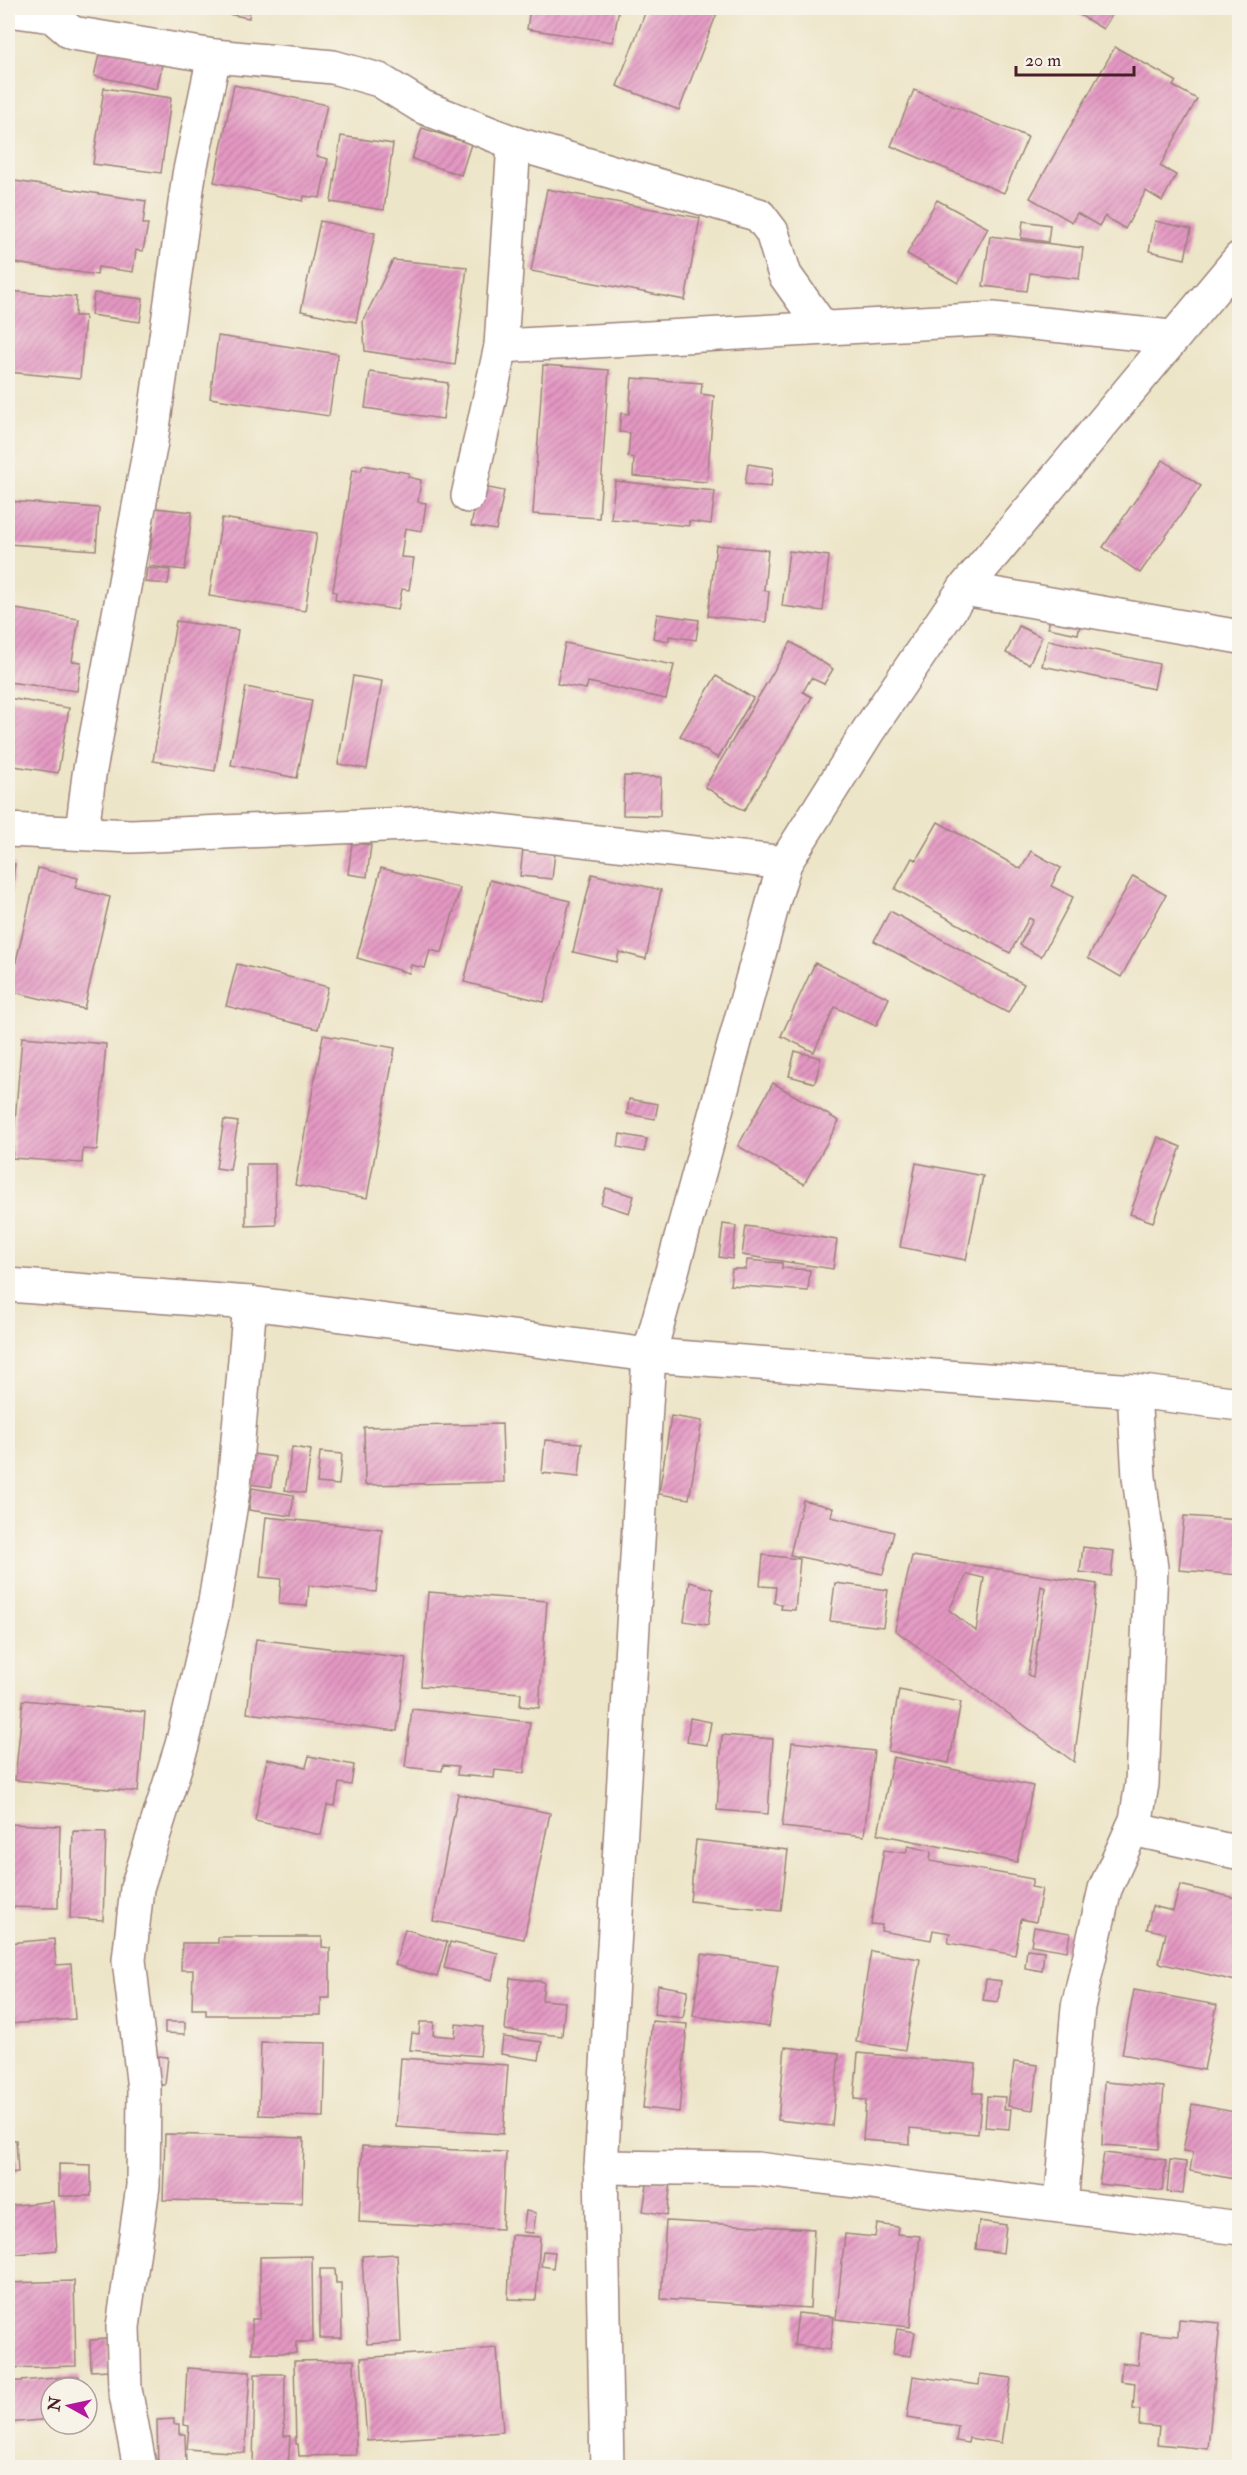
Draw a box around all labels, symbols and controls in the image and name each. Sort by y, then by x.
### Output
scale bar [1016,39,1134,77]
text: 20 m [1025,49,1061,72]
north arrow [39,2376,99,2436]
text: N [44,2395,66,2414]

